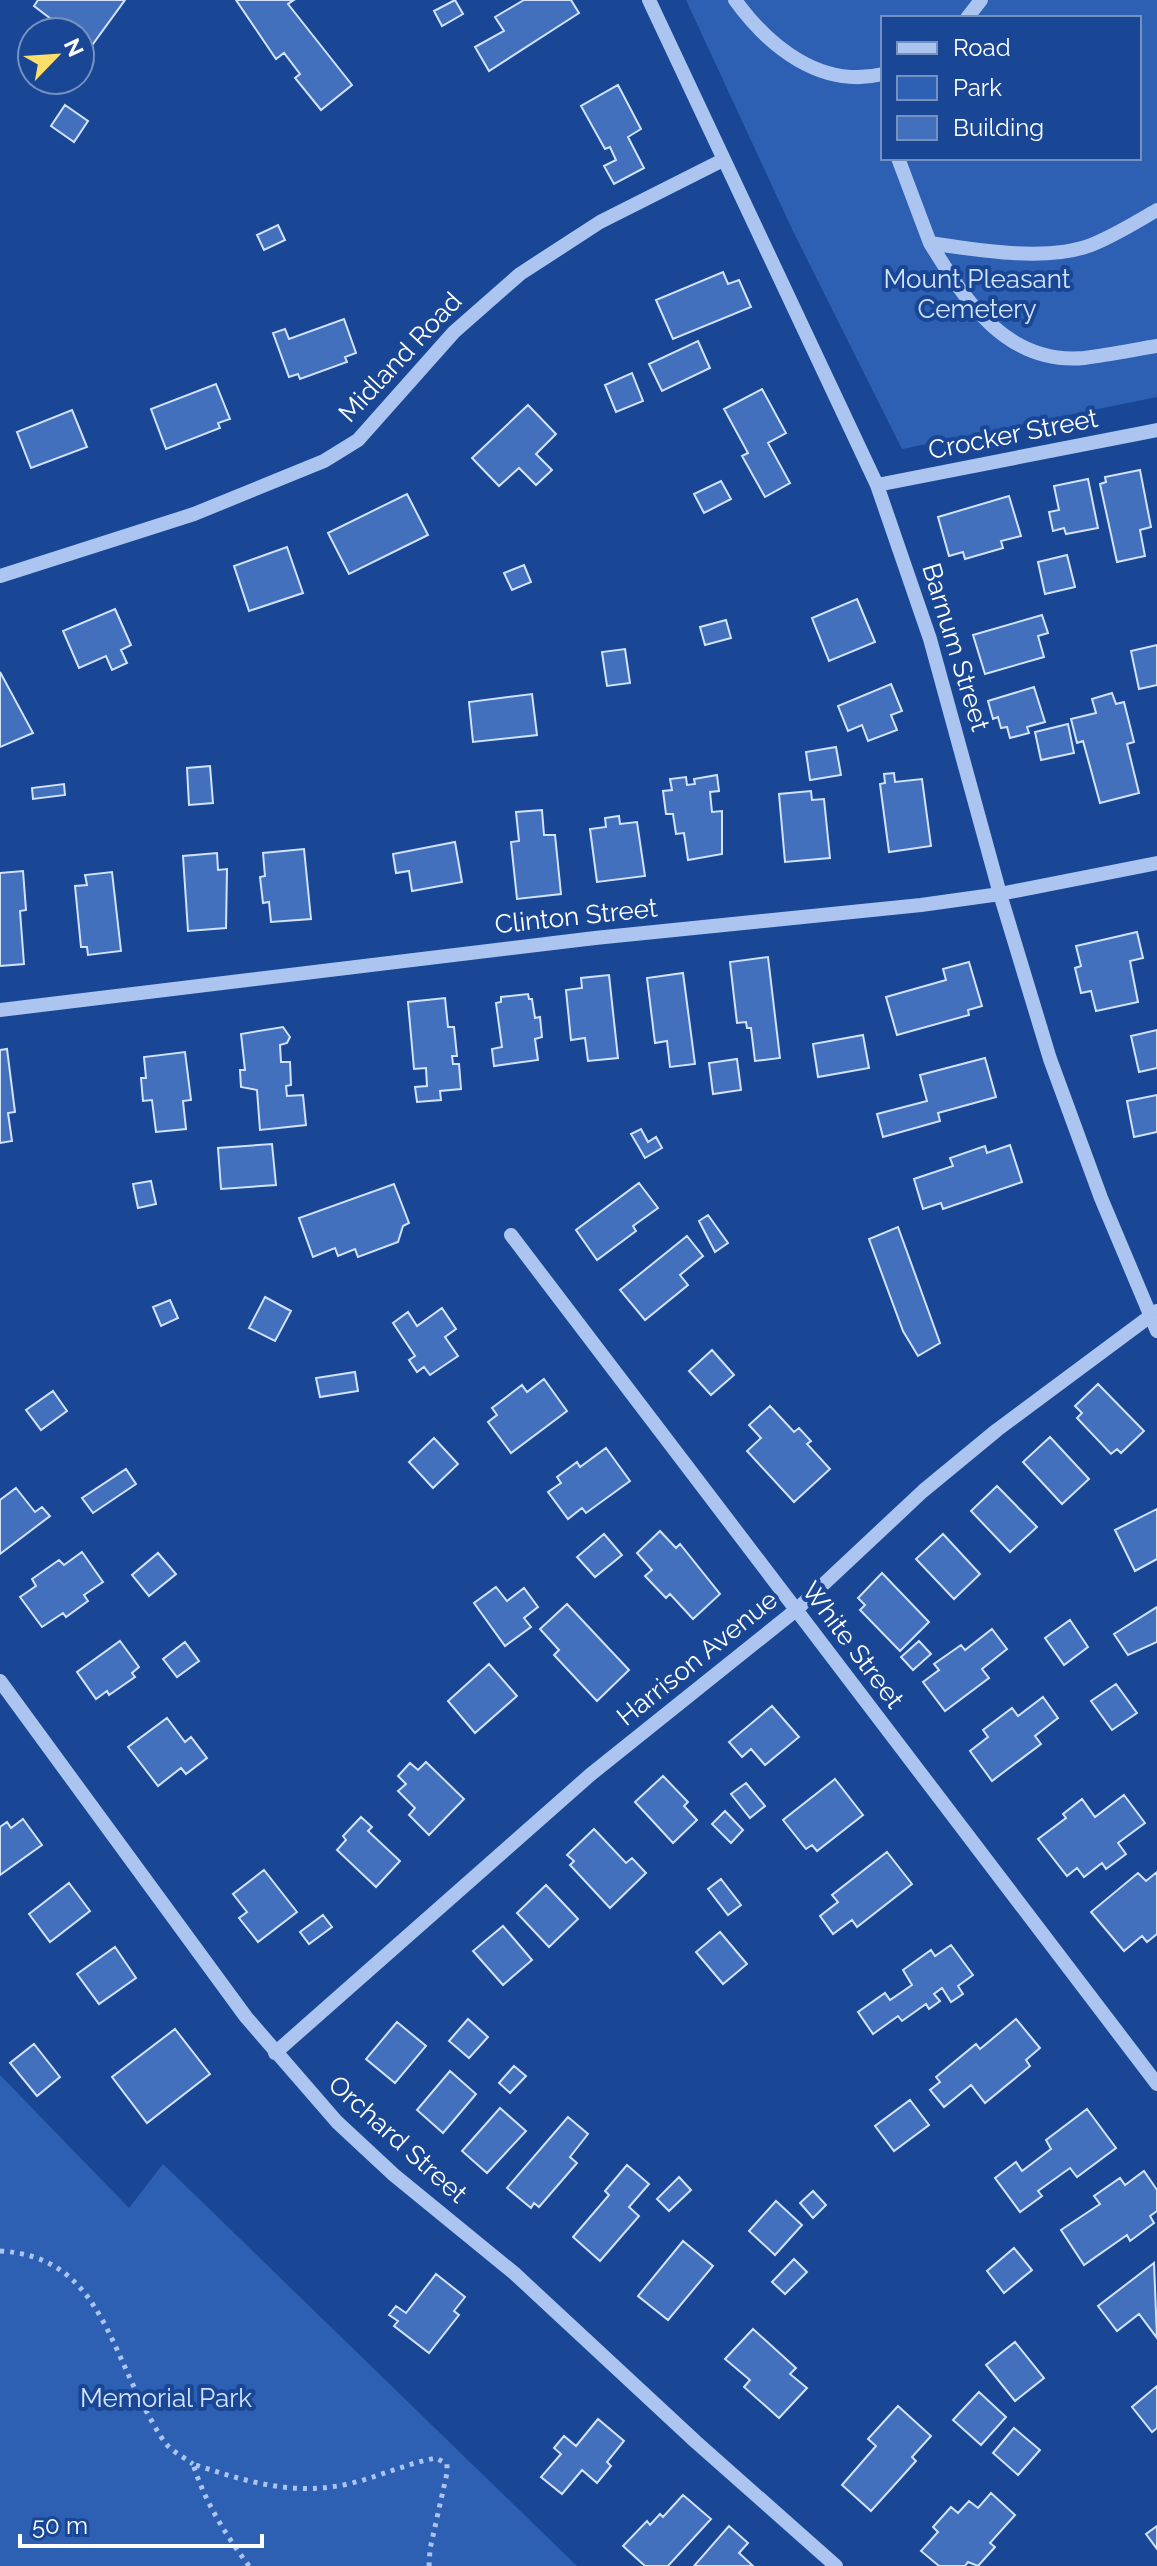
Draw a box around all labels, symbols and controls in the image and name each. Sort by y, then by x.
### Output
north arrow [16,16,96,96]
legend [881,16,1141,160]
text: Road [953,33,1011,62]
text: N [59,34,89,61]
text: Park [953,73,1002,102]
text: Building [953,113,1044,142]
park label: Mount Pleasant Cemetery [883,264,1071,324]
street label: Midland Road [332,286,468,428]
street label: Crocker Street [926,403,1100,465]
street label: Barnum Street [916,559,996,735]
street label: Clinton Street [493,893,659,939]
street label: White Street [796,1576,910,1714]
street label: Harrison Avenue [611,1584,783,1732]
street label: Orchard Street [323,2069,473,2209]
park label: Memorial Park [80,2383,252,2413]
scale bar [20,2498,262,2548]
text: 50 m [32,2511,88,2540]

